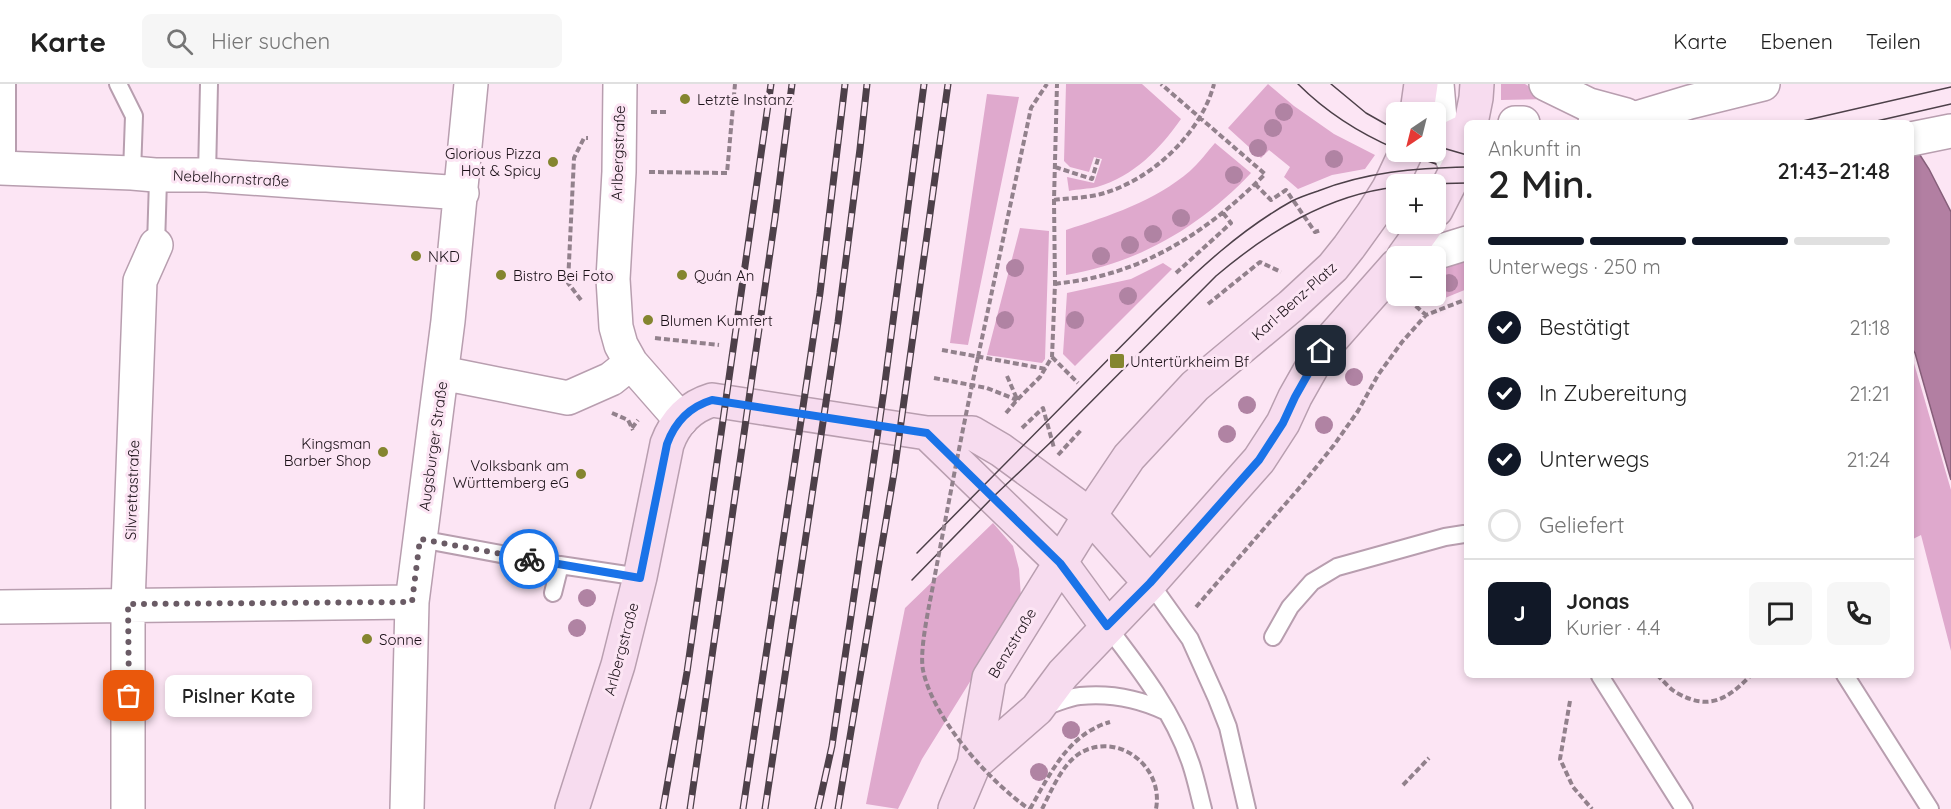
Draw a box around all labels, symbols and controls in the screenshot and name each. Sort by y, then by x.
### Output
search box [142,14,562,68]
text: Karte [30,24,106,59]
icon: search [163,25,196,58]
text: Hier suchen [211,27,330,55]
text: Karte [1673,28,1727,54]
text: Ebenen [1760,28,1833,54]
text: Teilen [1866,28,1921,54]
place label: Letzte Instanz [697,90,793,109]
marker: Letzte Instanz [678,92,692,106]
north arrow [1386,102,1446,162]
map controls [1386,102,1446,306]
street label: Arlbergstraße [607,105,629,201]
text: Ankunft in [1488,136,1581,161]
place label: Glorious Pizza Hot & Spicy [445,144,541,180]
marker: Glorious Pizza Hot & Spicy [546,155,560,169]
text: 21:43–21:48 [1778,157,1890,185]
text: 2 Min. [1488,159,1594,208]
street label: Nebelhornstraße [172,165,290,191]
button: + [1386,174,1446,234]
button: − [1386,246,1446,306]
place label: NKD [428,247,460,266]
marker: NKD [409,249,423,263]
text: Unterwegs · 250 m [1488,254,1661,279]
street label: Karl-Benz-Platz [1248,258,1340,344]
place label: Bistro Bei Foto [513,266,614,285]
place label: Quán An [694,266,754,285]
marker: Bistro Bei Foto [494,268,508,282]
marker: Quán An [675,268,689,282]
place label: Blumen Kumfert [660,311,773,330]
icon: check [1488,311,1521,344]
marker: Blumen Kumfert [641,313,655,327]
text: Bestätigt [1539,313,1630,341]
text: 21:18 [1850,315,1890,340]
pin [1295,325,1346,376]
icon: home [1304,334,1337,367]
marker: Untertürkheim Bf [1108,352,1126,370]
place label: Untertürkheim Bf [1130,352,1250,371]
icon: check [1488,377,1521,410]
text: In Zubereitung [1539,379,1687,407]
street label: Augsburger Straße [415,380,451,512]
text: 21:21 [1849,381,1890,406]
place label: Kingsman Barber Shop [284,434,371,470]
street label: Silvrettastraße [121,440,143,540]
icon: check [1488,443,1521,476]
marker: Kingsman Barber Shop [376,445,390,459]
text: Unterwegs [1539,445,1649,473]
text: 21:24 [1846,447,1890,472]
place label: Volksbank am Württemberg eG [453,456,569,492]
marker: Volksbank am Württemberg eG [574,467,588,481]
text: Geliefert [1539,511,1624,539]
courier [499,529,559,589]
icon: bike [513,543,546,576]
button: chat [1749,582,1812,645]
button: phone [1827,582,1890,645]
text: Jonas [1566,587,1629,615]
text: J [1513,599,1526,627]
street label: Arlbergstraße [599,600,643,698]
street label: Benzstraße [984,604,1040,682]
text: Kurier · 4.4 [1566,615,1661,640]
place label: Sonne [379,630,422,649]
marker: Sonne [360,632,374,646]
pin [103,670,154,721]
callout: Pislner Kate [165,675,312,717]
icon: bag [112,679,145,712]
text: Pislner Kate [182,683,295,708]

